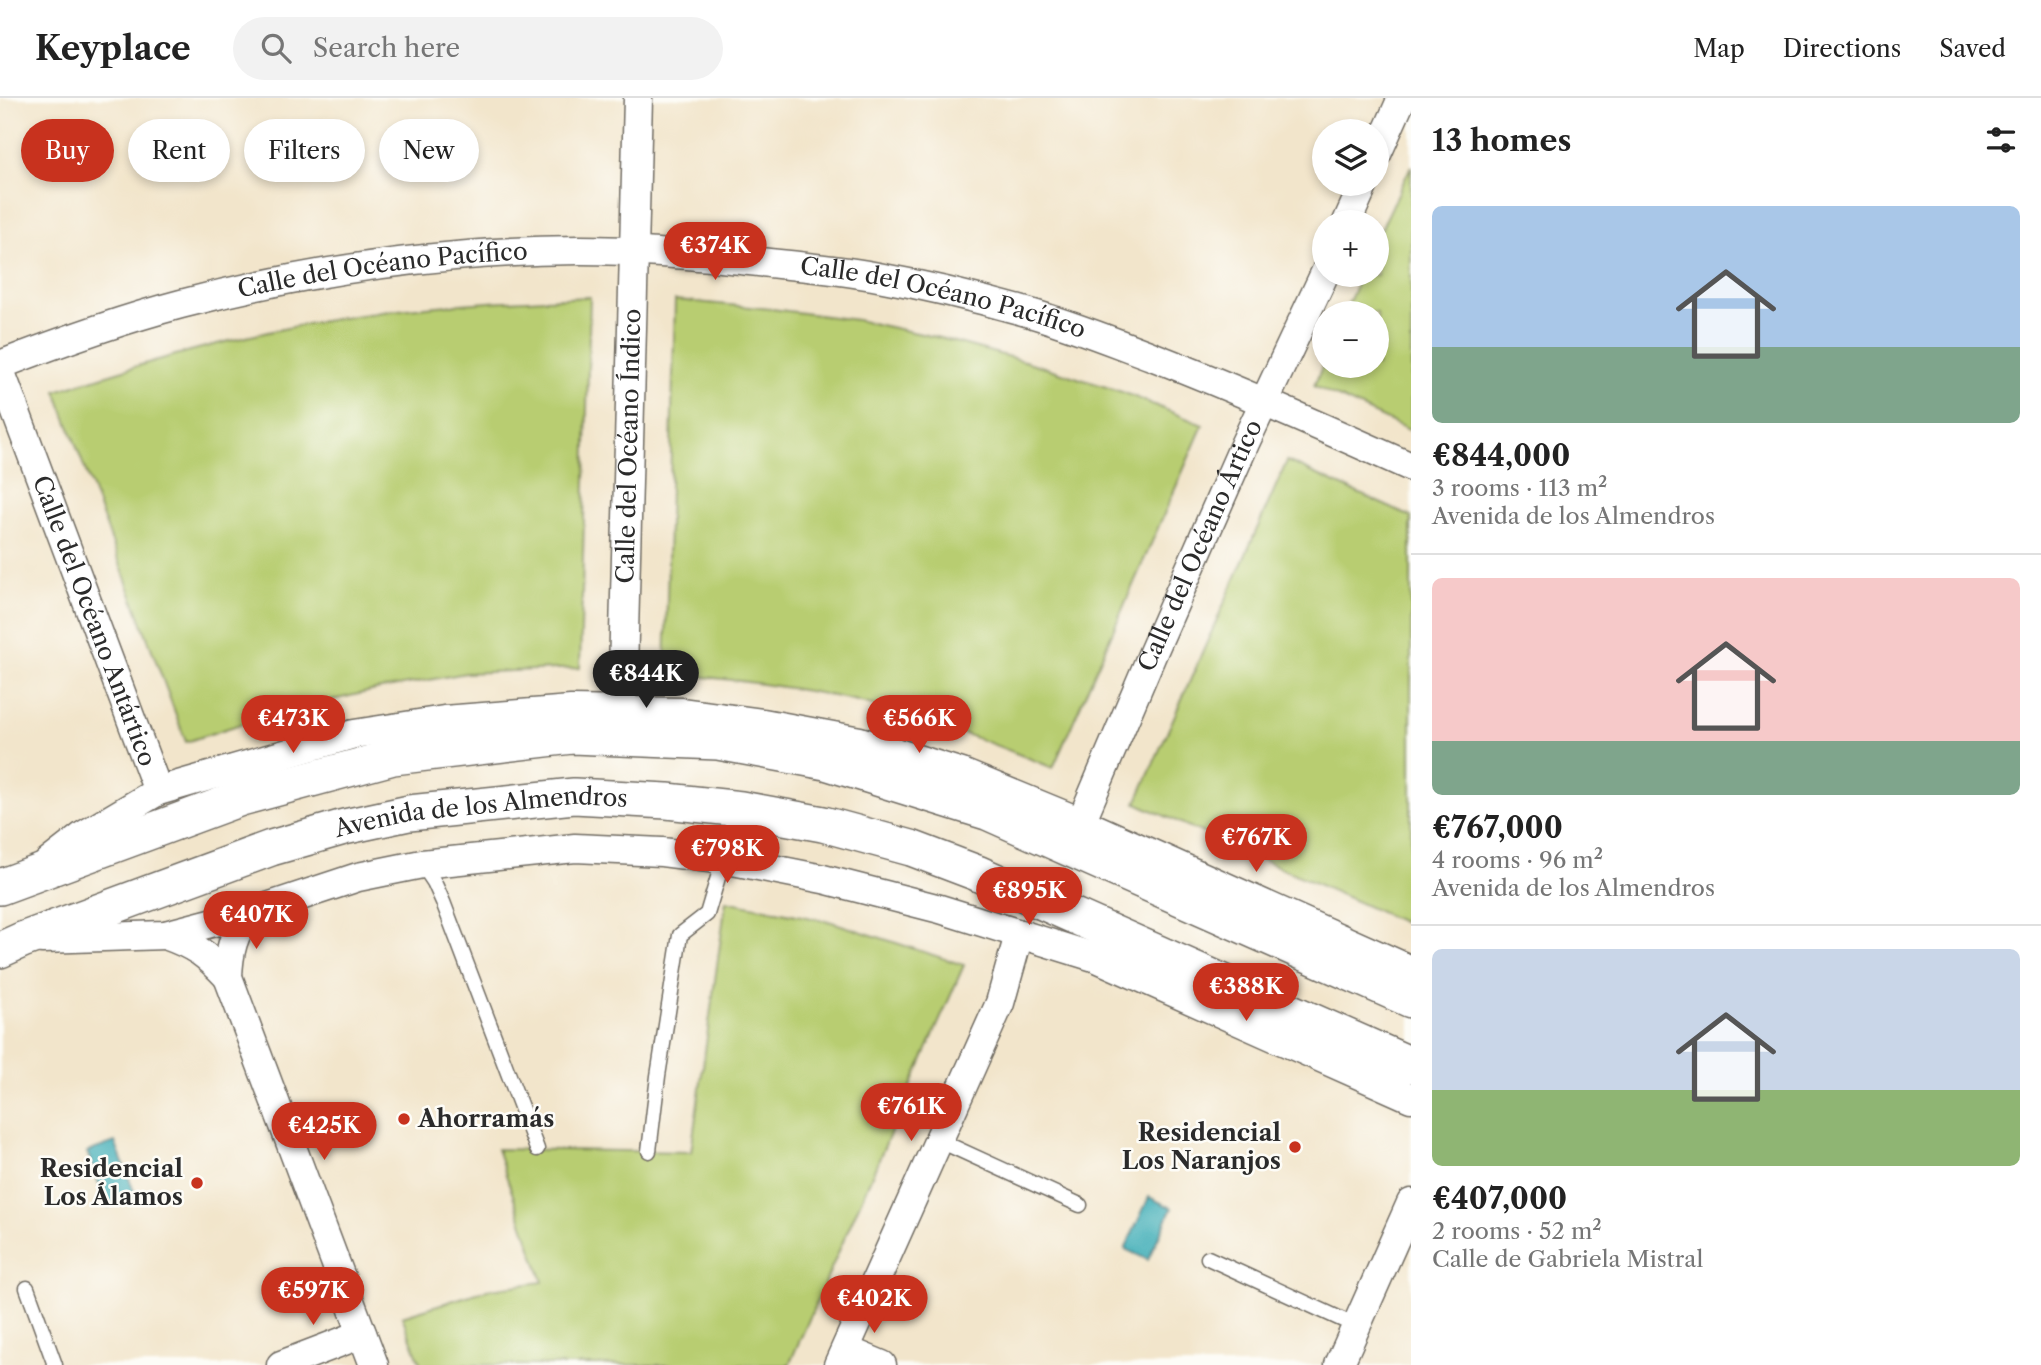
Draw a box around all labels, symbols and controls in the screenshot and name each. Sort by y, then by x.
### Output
search box [233,17,723,80]
text: Keyplace [35,28,191,69]
icon: search [257,29,295,67]
text: Search here [313,32,460,64]
text: Map [1693,34,1745,63]
text: Directions [1783,34,1901,63]
text: Saved [1939,34,2006,63]
chip: Buy [21,119,114,182]
chip: Rent [128,119,230,182]
chip: Filters [244,119,365,182]
chip: New [379,119,479,182]
map controls [1312,119,1389,378]
button: layers [1312,119,1389,196]
icon: filters [1982,121,2020,159]
text: 13 homes [1432,122,1571,159]
button: + [1312,210,1389,287]
pin: €374K [666,222,764,282]
text: €374K [680,231,750,259]
street label: Calle del Océano Pacífico [235,236,528,304]
street label: Calle del Océano Pacífico [799,251,1090,344]
icon: home [1663,251,1789,377]
button: − [1312,301,1389,378]
street label: Calle del Océano Índico [610,308,646,584]
street label: Calle del Océano Ártico [1132,415,1268,676]
text: €844,000 [1432,437,1570,474]
street label: Calle del Océano Antártico [27,471,162,770]
text: 3 rooms · 113 m² [1432,474,1608,502]
text: Avenida de los Almendros [1432,502,1715,530]
icon: home [1663,623,1789,749]
pin: €844K [597,650,695,710]
text: €844K [609,659,683,687]
pin: €473K [244,696,342,755]
pin: €566K [870,696,968,755]
text: €473K [257,704,329,732]
text: €566K [882,704,956,732]
street label: Avenida de los Almendros [330,781,629,843]
text: €767,000 [1432,809,1563,846]
pin: €767K [1207,814,1305,874]
text: €767K [1221,823,1291,851]
pin: €798K [678,826,776,885]
text: €798K [691,834,763,862]
text: 4 rooms · 96 m² [1432,846,1603,874]
pin: €895K [980,868,1078,927]
text: Avenida de los Almendros [1432,874,1715,902]
text: €895K [992,876,1066,904]
pin: €407K [207,892,305,951]
text: €407K [219,900,293,928]
pin: €388K [1197,964,1295,1023]
text: €388K [1209,972,1283,1000]
icon: home [1663,994,1789,1120]
pin: €761K [862,1084,960,1143]
text: €761K [877,1092,945,1120]
pin: €425K [275,1102,373,1162]
place label: Ahorramás [417,1104,554,1133]
text: €425K [288,1111,360,1139]
marker: Ahorramás [396,1111,412,1127]
place label: Residencial Los Naranjos [1122,1118,1281,1175]
marker: Residencial Los Naranjos [1287,1139,1303,1155]
place label: Residencial Los Álamos [40,1154,183,1211]
marker: Residencial Los Álamos [189,1175,205,1191]
text: €407,000 [1432,1180,1567,1217]
text: 2 rooms · 52 m² [1432,1217,1602,1245]
text: Calle de Gabriela Mistral [1432,1245,1703,1273]
pin: €597K [264,1268,362,1327]
text: €597K [277,1276,349,1304]
pin: €402K [825,1276,923,1335]
text: €402K [837,1284,911,1312]

